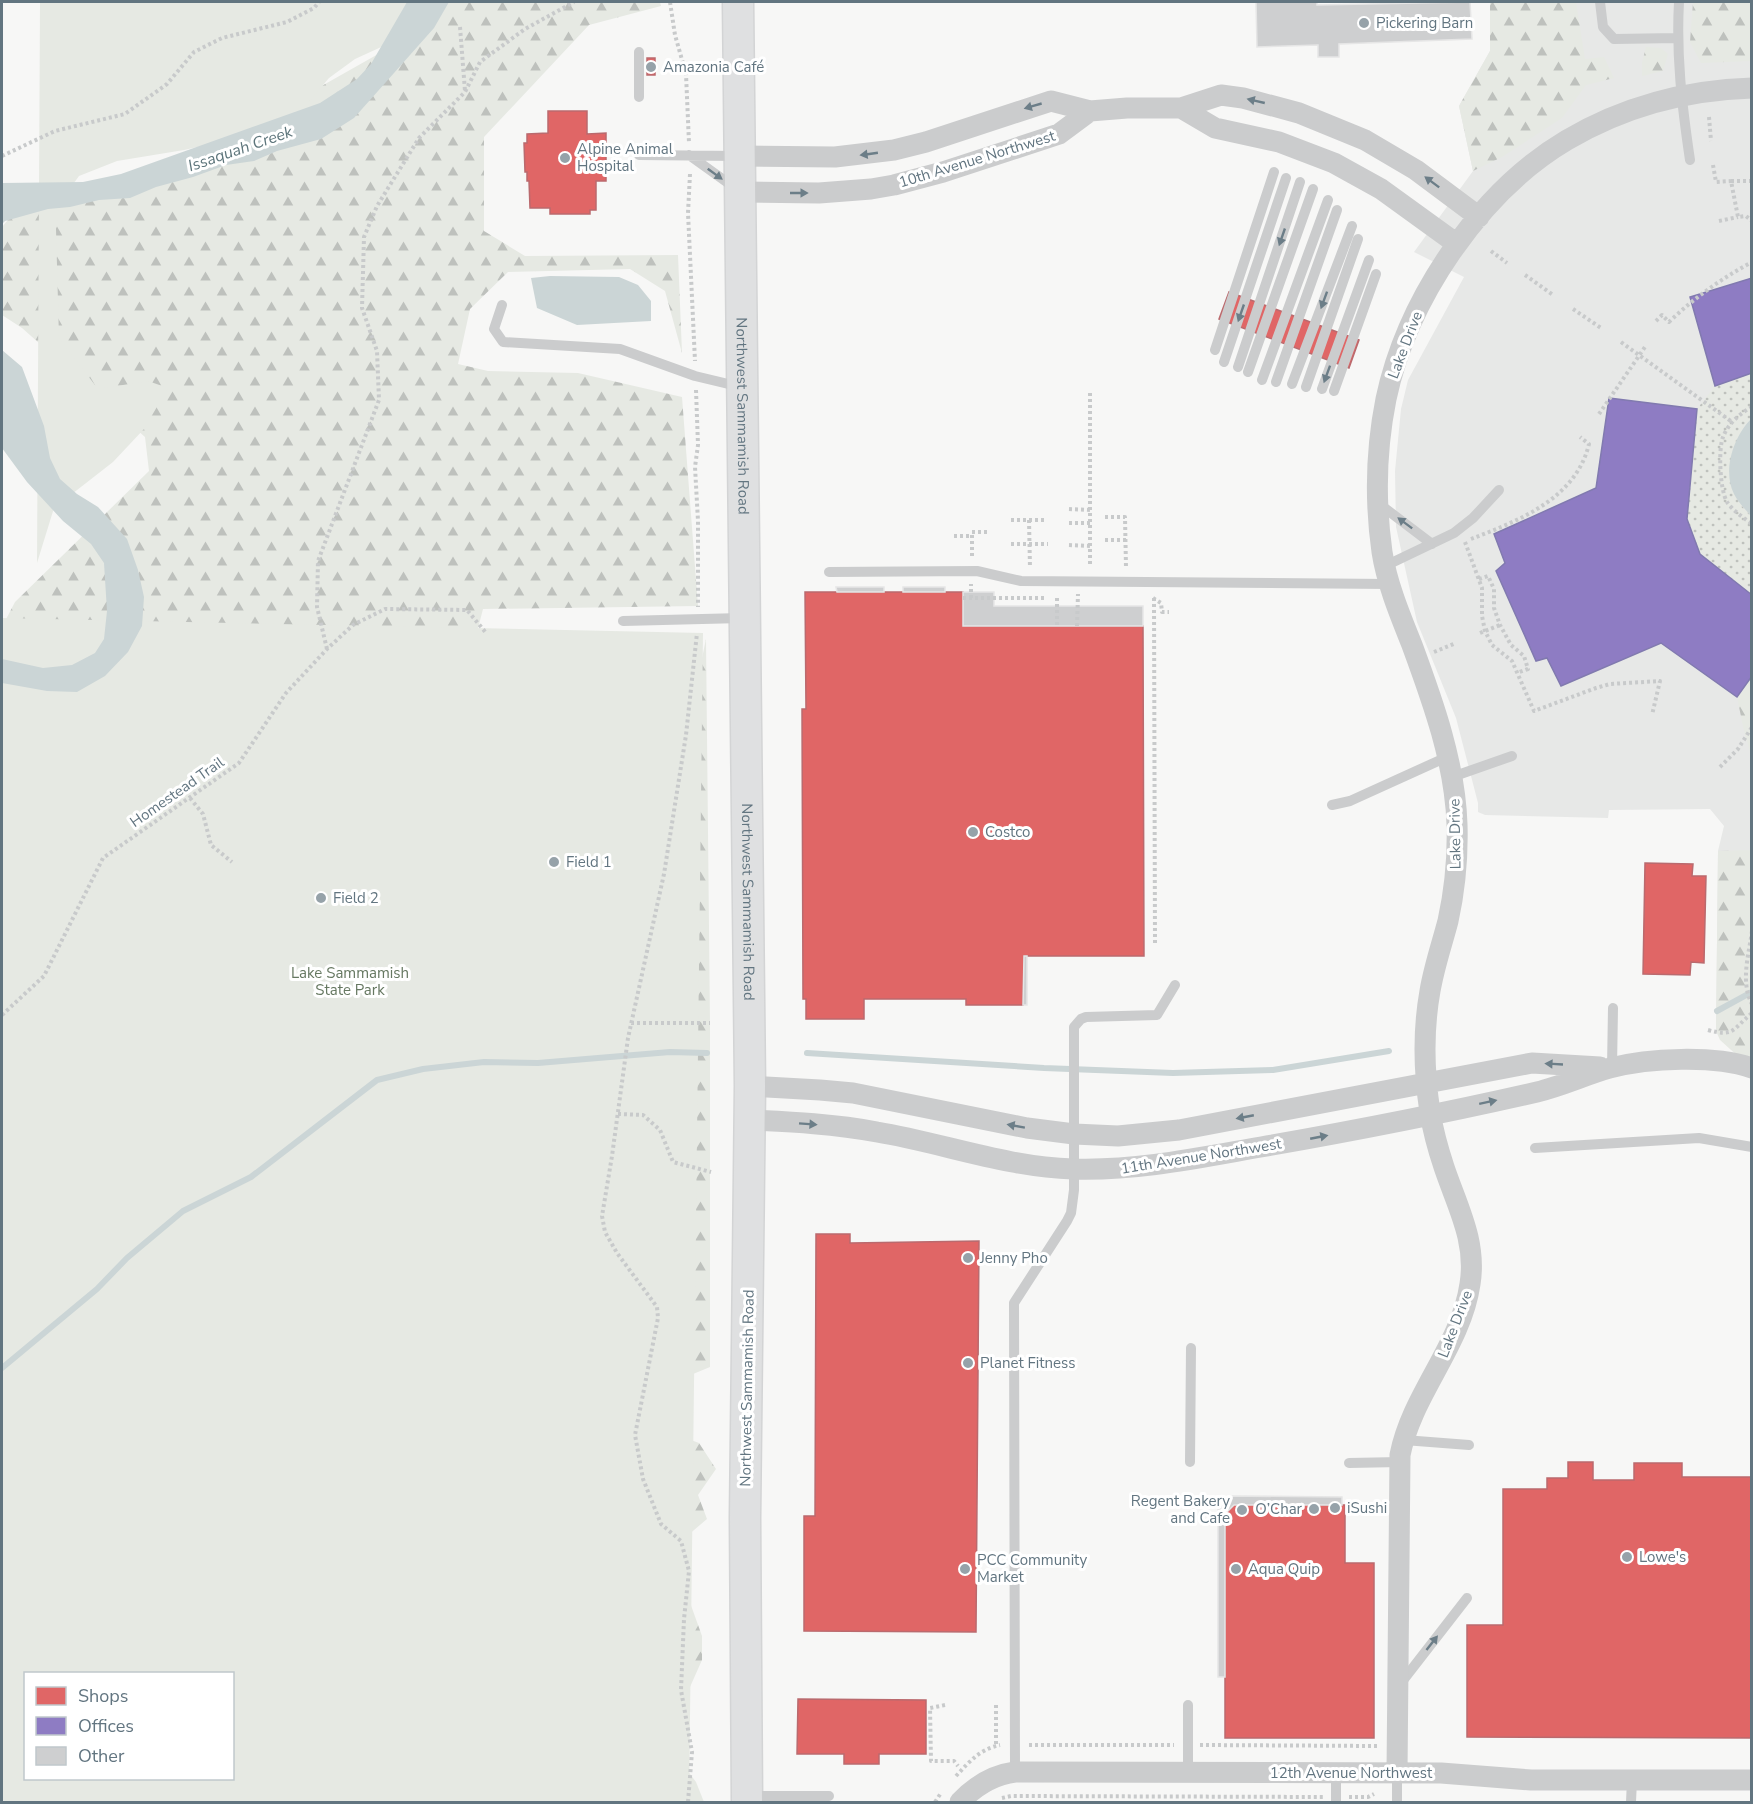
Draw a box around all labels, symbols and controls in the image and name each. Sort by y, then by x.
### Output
place label: Pickering Barn [1376,13,1473,33]
marker: Pickering Barn [1357,16,1371,30]
place label: Amazonia Café [663,57,764,77]
marker: Amazonia Café [644,60,658,74]
one-way arrow [1247,96,1266,106]
one-way arrow [1024,102,1042,111]
water label: Issaquah Creek [185,120,297,177]
street label: 10th Avenue Northwest [896,125,1058,192]
place label: Alpine Animal Hospital [577,139,674,176]
one-way arrow [859,149,878,159]
marker: Alpine Animal Hospital [558,151,572,165]
one-way arrow [706,168,722,180]
one-way arrow [1425,177,1440,189]
one-way arrow [789,188,808,198]
one-way arrow [1276,228,1286,246]
one-way arrow [1318,292,1328,310]
one-way arrow [1236,304,1245,322]
street label: Lake Drive [1383,308,1427,382]
street label: Northwest Sammamish Road [731,317,754,515]
one-way arrow [1322,365,1332,383]
one-way arrow [1398,518,1413,530]
street label: Homestead Trail [126,752,228,832]
street label: Lake Drive [1444,798,1466,870]
street label: Northwest Sammamish Road [737,803,759,1001]
place label: Costco [985,822,1030,842]
marker: Costco [966,825,980,839]
place label: Field 1 [566,852,612,872]
marker: Field 1 [547,855,561,869]
place label: Field 2 [333,888,379,908]
marker: Field 2 [314,891,328,905]
park label: Lake Sammamish State Park [291,963,409,1000]
one-way arrow [1544,1060,1563,1069]
one-way arrow [1478,1097,1497,1106]
one-way arrow [1236,1113,1255,1122]
one-way arrow [799,1119,818,1128]
one-way arrow [1006,1121,1025,1130]
one-way arrow [1309,1132,1328,1141]
street label: 11th Avenue Northwest [1119,1133,1283,1179]
place label: Jenny Pho [979,1248,1048,1268]
marker: Jenny Pho [961,1251,975,1265]
street label: Lake Drive [1433,1287,1477,1361]
street label: Northwest Sammamish Road [735,1289,759,1487]
place label: Planet Fitness [980,1353,1075,1373]
marker: Planet Fitness [961,1356,975,1370]
place label: Regent Bakery and Cafe [1131,1491,1230,1528]
place label: iSushi [1347,1498,1387,1518]
place label: O’Char [1255,1499,1303,1519]
marker: iSushi [1328,1501,1342,1515]
marker: O’Char [1307,1502,1321,1516]
marker: Regent Bakery and Cafe [1235,1503,1249,1517]
place label: Lowe's [1639,1547,1686,1567]
place label: PCC Community Market [977,1550,1087,1587]
marker: Lowe's [1620,1550,1634,1564]
place label: Aqua Quip [1248,1559,1320,1579]
marker: PCC Community Market [958,1562,972,1576]
marker: Aqua Quip [1229,1562,1243,1576]
one-way arrow [1426,1636,1438,1651]
legend [24,1672,234,1780]
text: Shops [78,1684,128,1708]
text: Offices [78,1714,134,1738]
text: Other [78,1744,125,1768]
street label: 12th Avenue Northwest [1270,1763,1433,1783]

